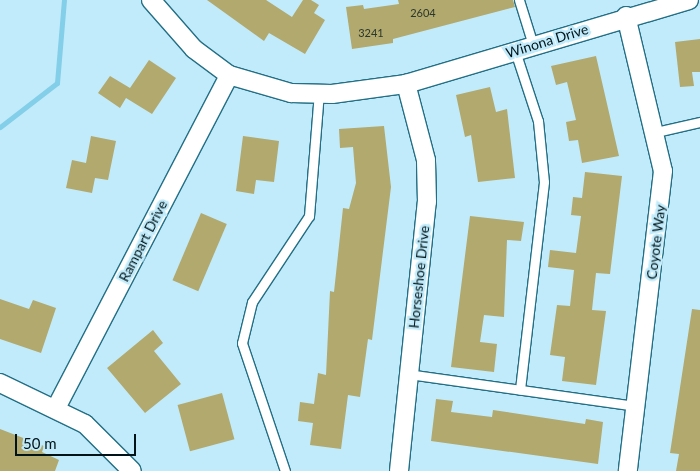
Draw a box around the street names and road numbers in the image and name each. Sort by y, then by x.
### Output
street label: Winona Drive [504,20,590,62]
street label: Rampart Drive [115,198,171,284]
street label: Coyote Way [643,204,669,280]
street label: Horseshoe Drive [405,225,433,329]

